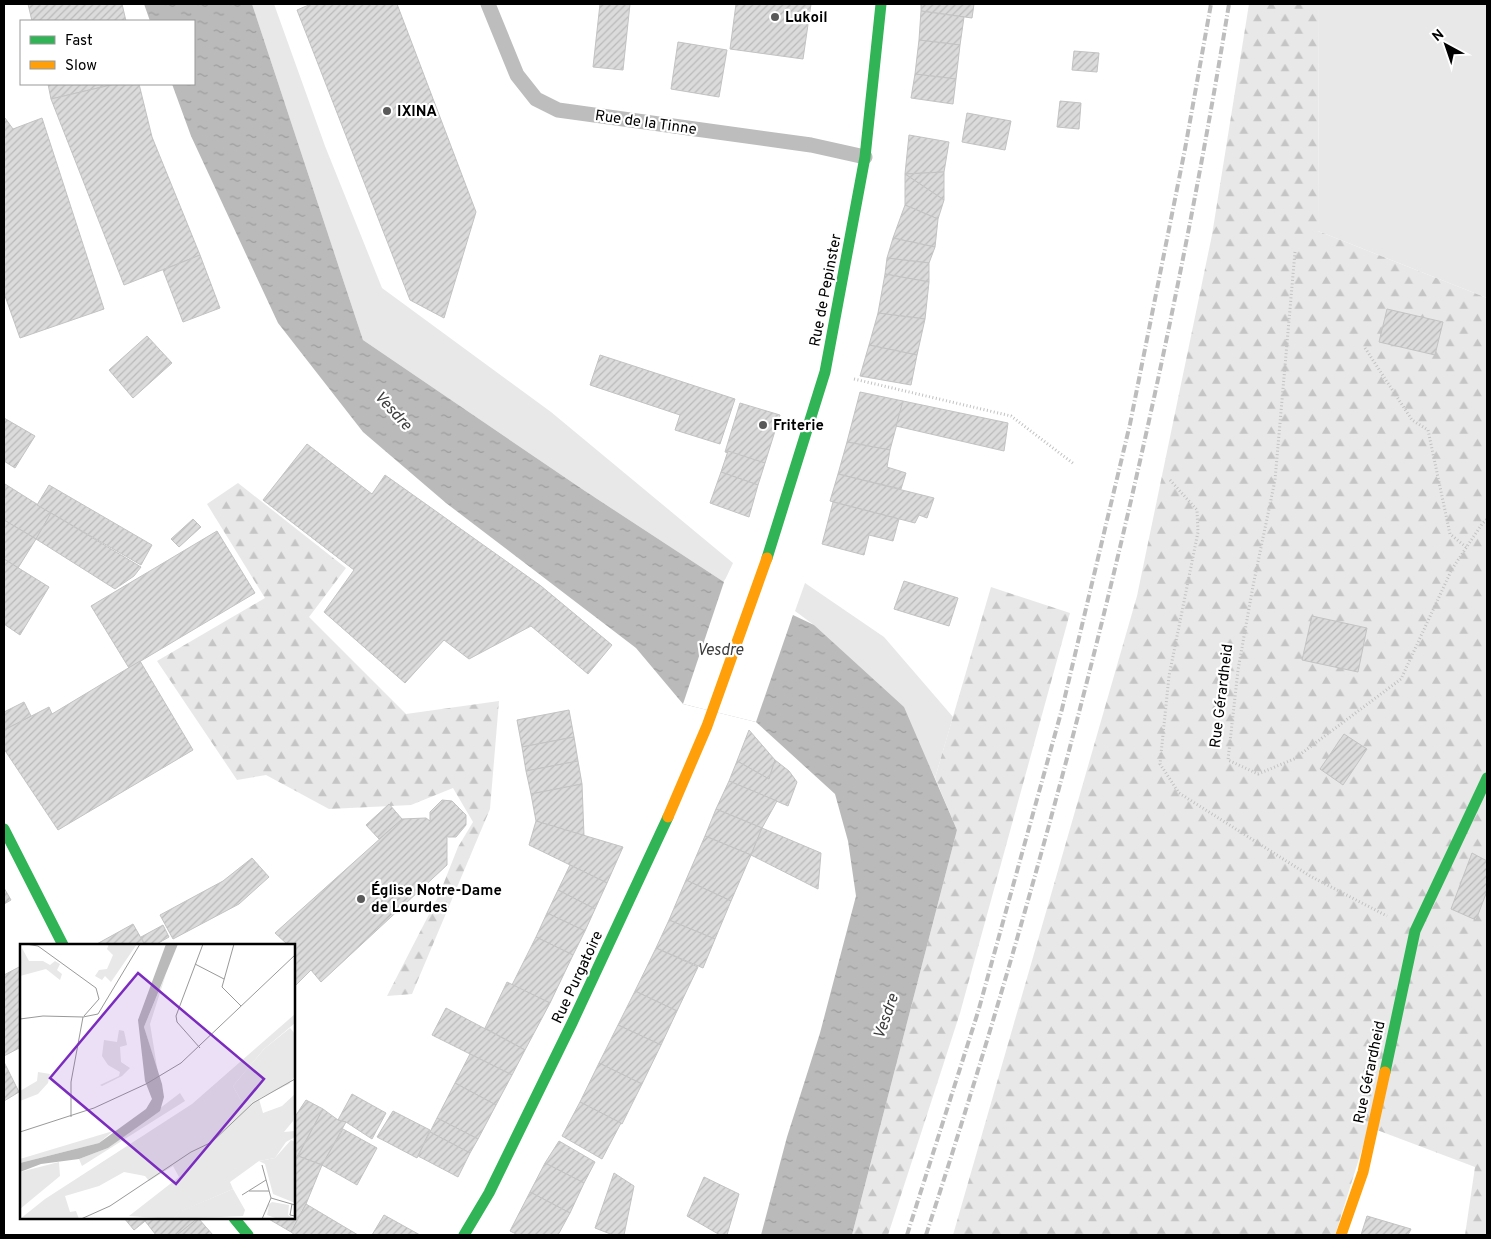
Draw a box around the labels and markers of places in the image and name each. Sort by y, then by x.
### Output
place label: Lukoil [785,9,828,28]
marker: Lukoil [769,11,781,23]
place label: IXINA [397,103,437,122]
marker: IXINA [381,105,393,117]
place label: Friterie [773,417,824,436]
marker: Friterie [757,419,769,431]
place label: Église Notre-Dame de Lourdes [371,881,502,918]
marker: Église Notre-Dame de Lourdes [355,893,367,905]

